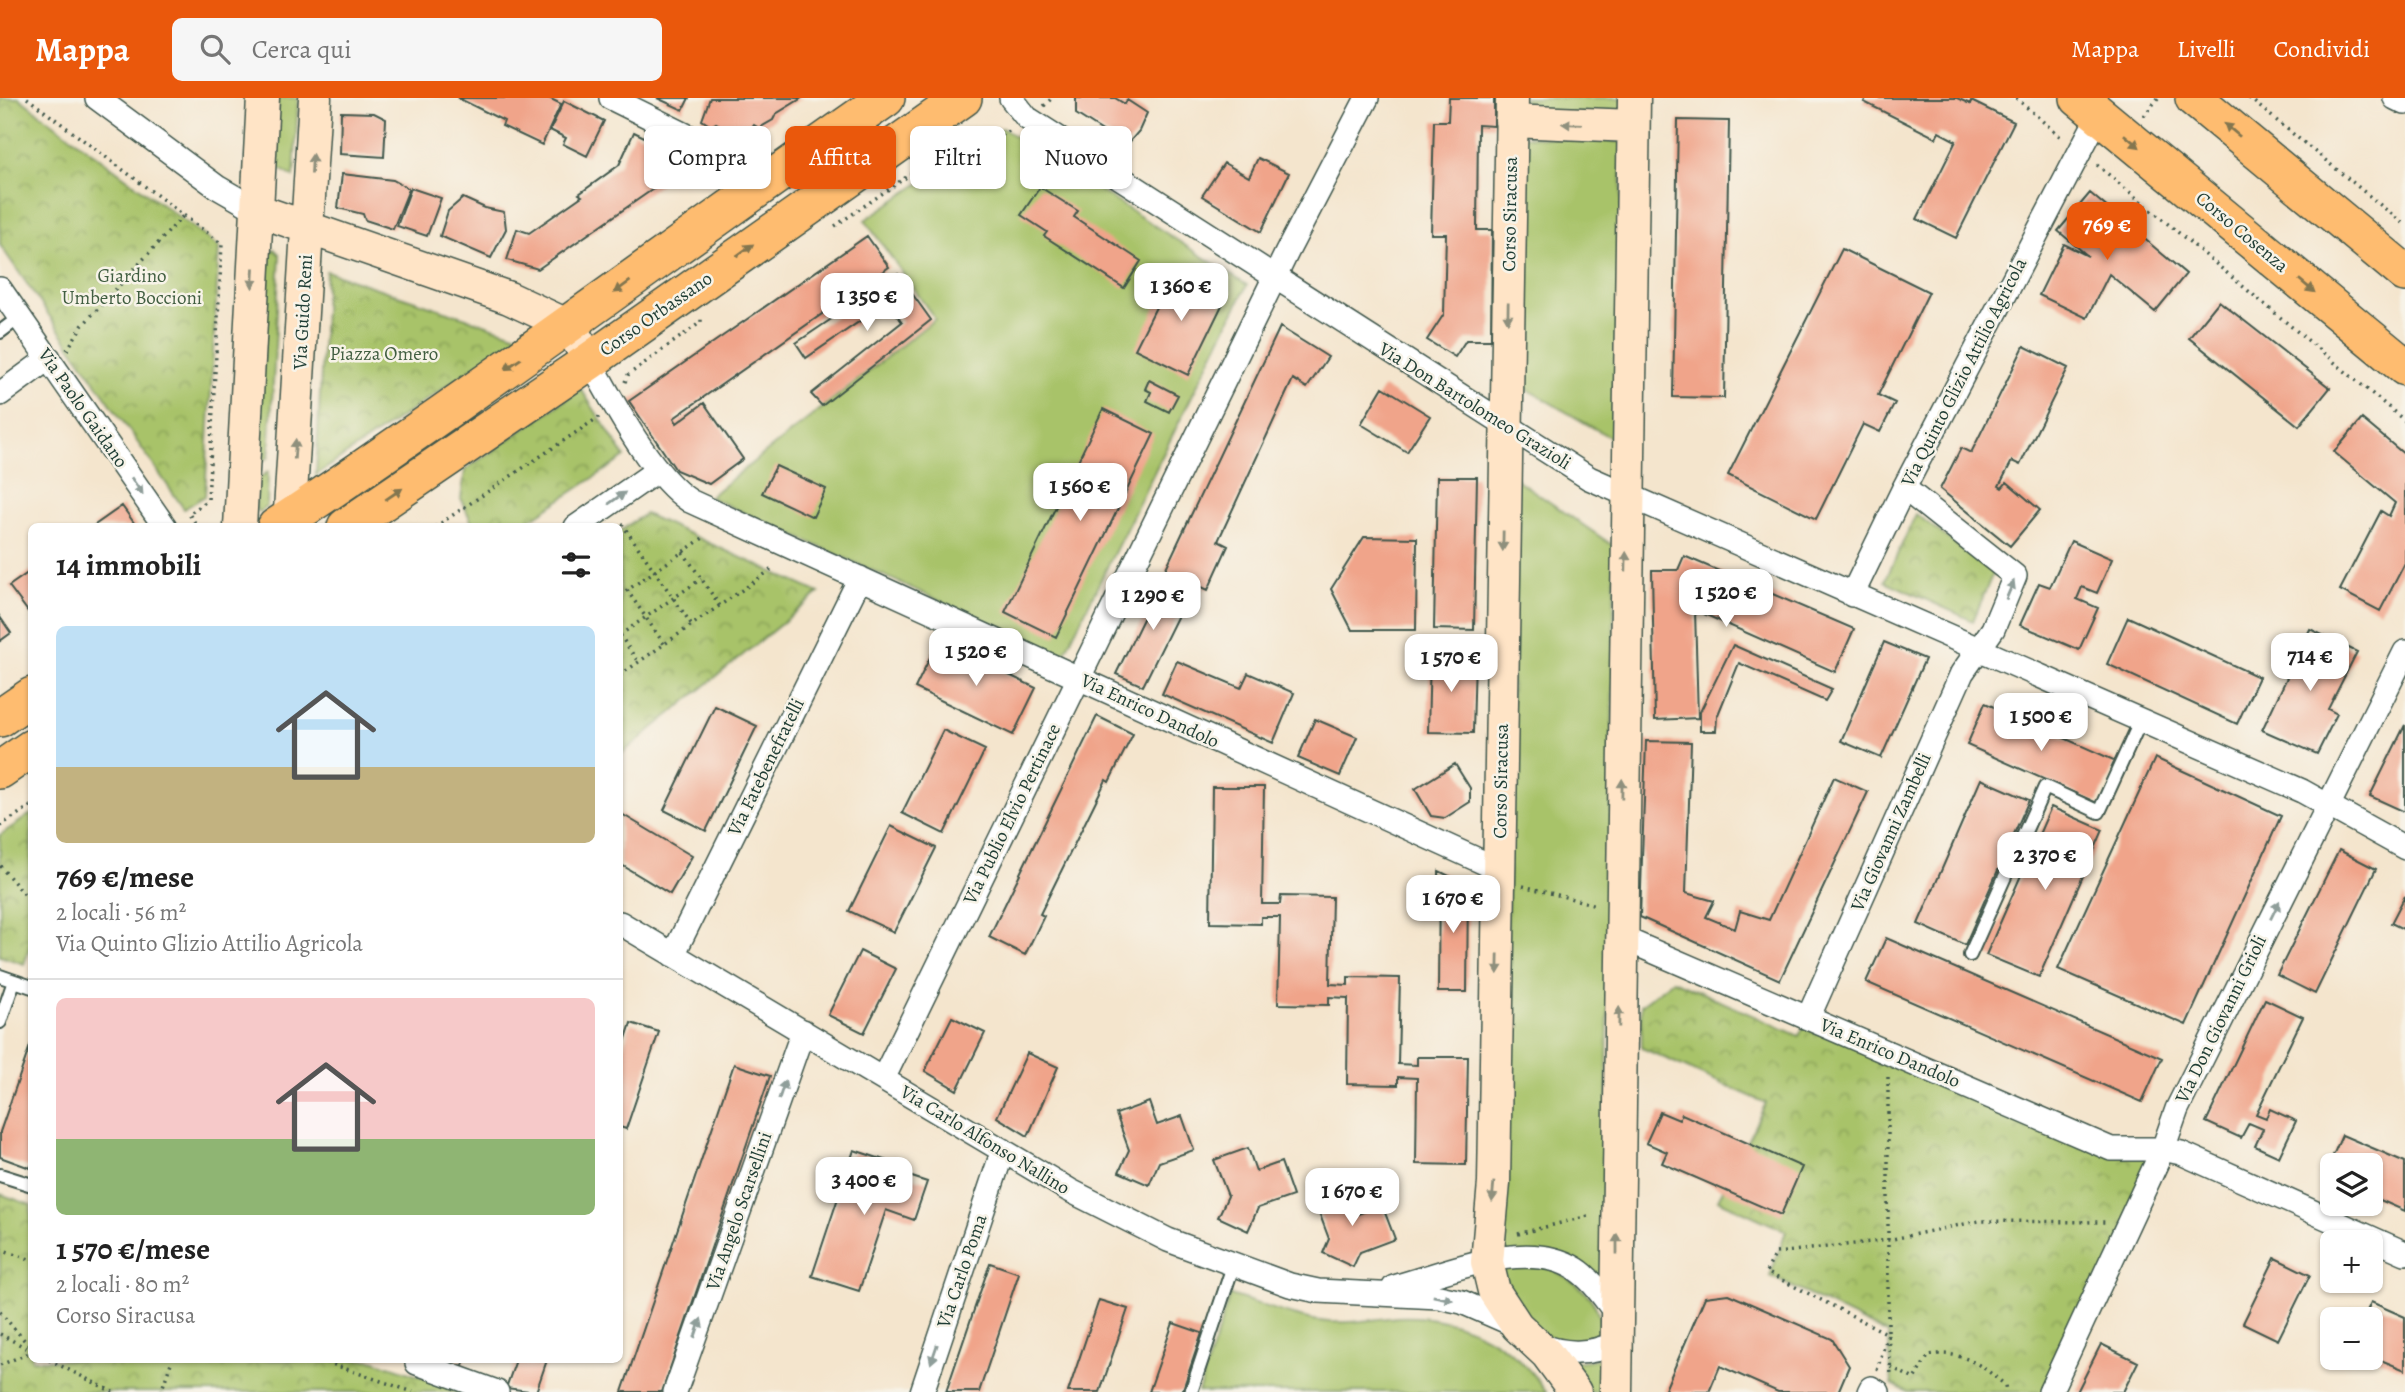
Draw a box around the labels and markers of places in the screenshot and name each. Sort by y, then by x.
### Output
pin: 769 € [2058,202,2156,262]
pin: 1 360 € [1116,264,1246,323]
pin: 1 350 € [802,274,932,333]
pin: 1 560 € [1015,464,1145,523]
pin: 1 520 € [1661,570,1791,629]
pin: 1 290 € [1088,573,1218,632]
pin: 1 520 € [911,628,1041,688]
pin: 1 570 € [1386,634,1516,694]
pin: 714 € [2261,634,2359,693]
pin: 1 500 € [1976,694,2106,753]
pin: 2 370 € [1980,832,2110,892]
pin: 1 670 € [1388,876,1518,935]
pin: 3 400 € [799,1158,929,1217]
pin: 1 670 € [1287,1168,1417,1228]

